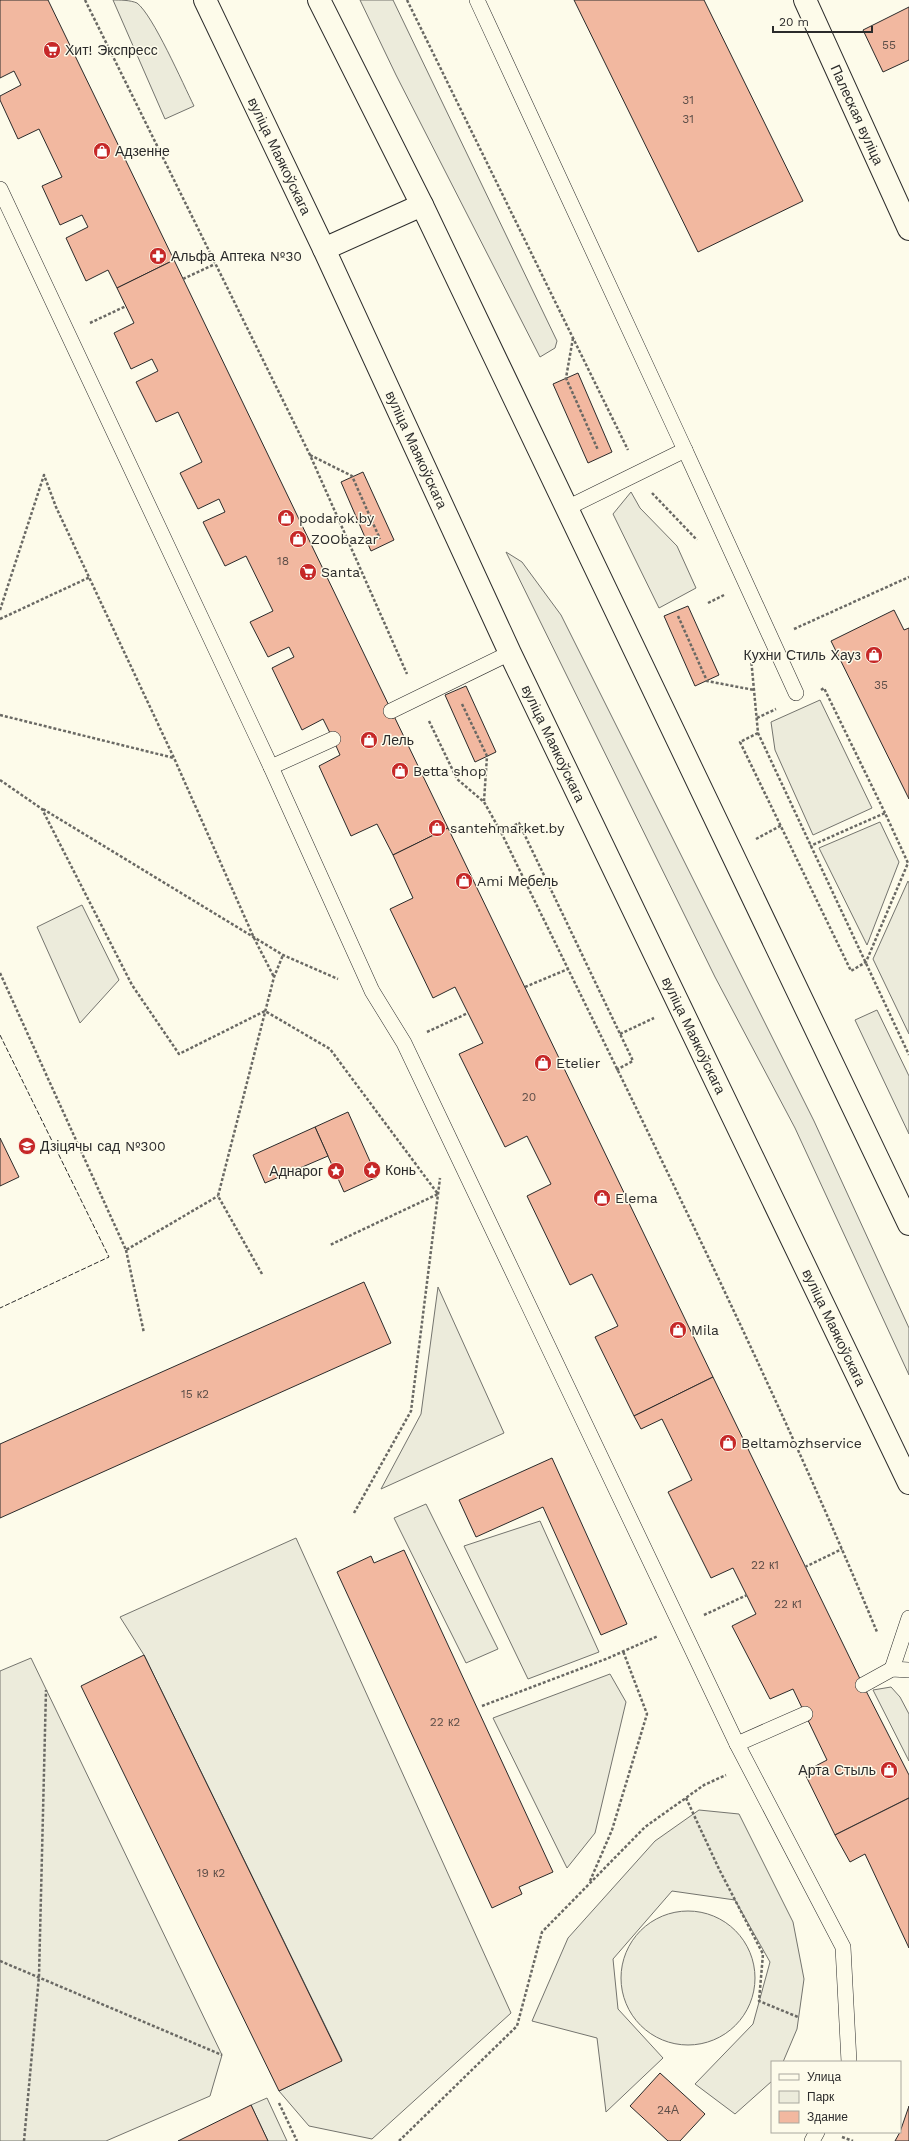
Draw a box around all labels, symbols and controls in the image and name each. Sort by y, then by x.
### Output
scale bar [773,8,872,34]
text: 20 m [779,15,809,29]
house number: 55 [882,38,896,52]
supermarket icon: Хит! Экспресс [42,40,62,60]
place label: Хит! Экспресс [65,42,158,58]
street label: Палеская вуліца [827,62,887,168]
house number: 31 [682,93,694,107]
street label: вуліца Маякоўскага [245,95,314,217]
house number: 31 [682,112,694,126]
shop icon: Адзенне [92,141,112,161]
place label: Адзенне [115,143,170,159]
pharmacy icon: Альфа Аптека №30 [148,246,168,266]
place label: Альфа Аптека №30 [171,248,302,264]
street label: вуліца Маякоўскага [382,388,451,511]
shop icon: podarok.by [276,508,296,528]
place label: podarok.by [299,510,375,526]
shop icon: ZOObazar [288,529,308,549]
place label: ZOObazar [311,531,379,547]
house number: 18 [277,554,289,568]
supermarket icon: Santa [298,562,318,582]
place label: Santa [321,564,360,580]
shop icon: Кухни Стиль Хауз [864,645,884,665]
place label: Кухни Стиль Хауз [744,647,861,663]
house number: 35 [874,678,888,692]
street label: вуліца Маякоўскага [519,682,588,805]
shop icon: Лель [359,730,379,750]
place label: Лель [382,732,414,748]
shop icon: Betta shop [390,761,410,781]
place label: Betta shop [413,763,486,779]
shop icon: santehmarket.by [427,818,447,838]
place label: santehmarket.by [450,820,565,836]
shop icon: Ami Мебель [454,871,474,891]
place label: Ami Мебель [477,873,558,889]
street label: вуліца Маякоўскага [659,974,729,1097]
shop icon: Etelier [533,1053,553,1073]
place label: Etelier [556,1055,601,1071]
house number: 20 [522,1090,536,1104]
school or university icon: Дзіцячы сад №300 [17,1136,37,1156]
place label: Дзіцячы сад №300 [40,1138,166,1154]
place icon: Конь [362,1160,382,1180]
place icon: Аднарог [326,1161,346,1181]
place label: Конь [385,1162,416,1178]
place label: Аднарог [269,1163,323,1179]
shop icon: Elema [592,1188,612,1208]
place label: Elema [615,1190,658,1206]
street label: вуліца Маякоўскага [799,1266,869,1389]
shop icon: Mila [668,1320,688,1340]
place label: Mila [691,1322,719,1338]
house number: 15 к2 [181,1387,209,1401]
shop icon: Beltamozhservice [718,1433,738,1453]
place label: Beltamozhservice [741,1435,862,1451]
house number: 22 к1 [751,1558,779,1572]
house number: 22 к1 [774,1597,802,1611]
house number: 22 к2 [430,1715,460,1729]
shop icon: Арта Стыль [879,1760,899,1780]
place label: Арта Стыль [798,1762,876,1778]
house number: 19 к2 [197,1866,225,1880]
legend [771,2061,901,2133]
text: Улица [807,2070,841,2084]
text: Парк [807,2090,835,2104]
house number: 24А [657,2103,679,2117]
text: Здание [807,2110,848,2124]

